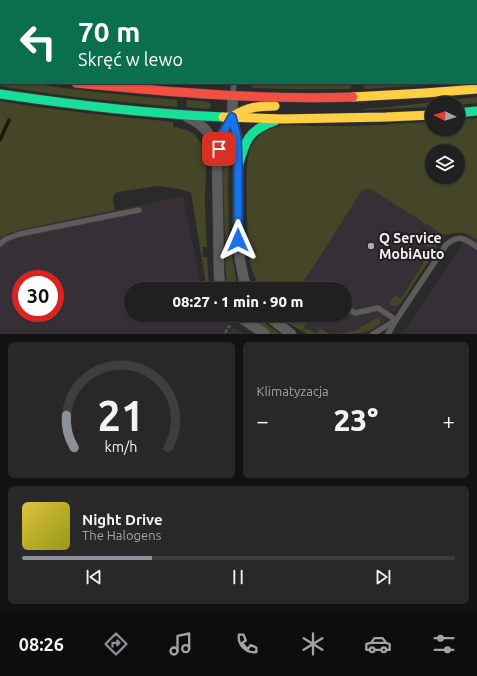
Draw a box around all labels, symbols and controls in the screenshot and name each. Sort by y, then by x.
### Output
icon: left [12,16,64,68]
text: 70 m [78,16,140,47]
text: Skręć w lewo [78,49,183,69]
north arrow [425,96,465,136]
map controls [425,96,465,184]
pin [202,132,236,166]
icon: arrive [208,138,230,160]
button: layers [425,144,465,184]
position arrow [217,219,259,261]
place label: Q Service MobiAuto [379,230,444,262]
marker: Q Service MobiAuto [366,241,376,251]
speed limit sign: 30 [12,270,64,322]
text: 08:27 · 1 min · 90 m [173,293,303,310]
text: Klimatyzacja [257,384,329,398]
text: 21 [98,392,145,439]
text: 23° [333,403,378,437]
text: − [257,408,269,433]
text: + [443,408,455,433]
text: km/h [105,439,138,455]
text: Night Drive [82,511,163,528]
text: The Halogens [82,528,161,542]
icon: previous [83,566,105,588]
icon: pause [227,566,249,588]
icon: next [372,566,394,588]
icon: directions [102,630,130,658]
icon: music [167,630,195,658]
icon: phone [233,630,261,658]
icon: climate [299,630,327,658]
icon: car [364,630,392,658]
icon: filters [430,630,458,658]
text: 08:26 [19,634,64,654]

